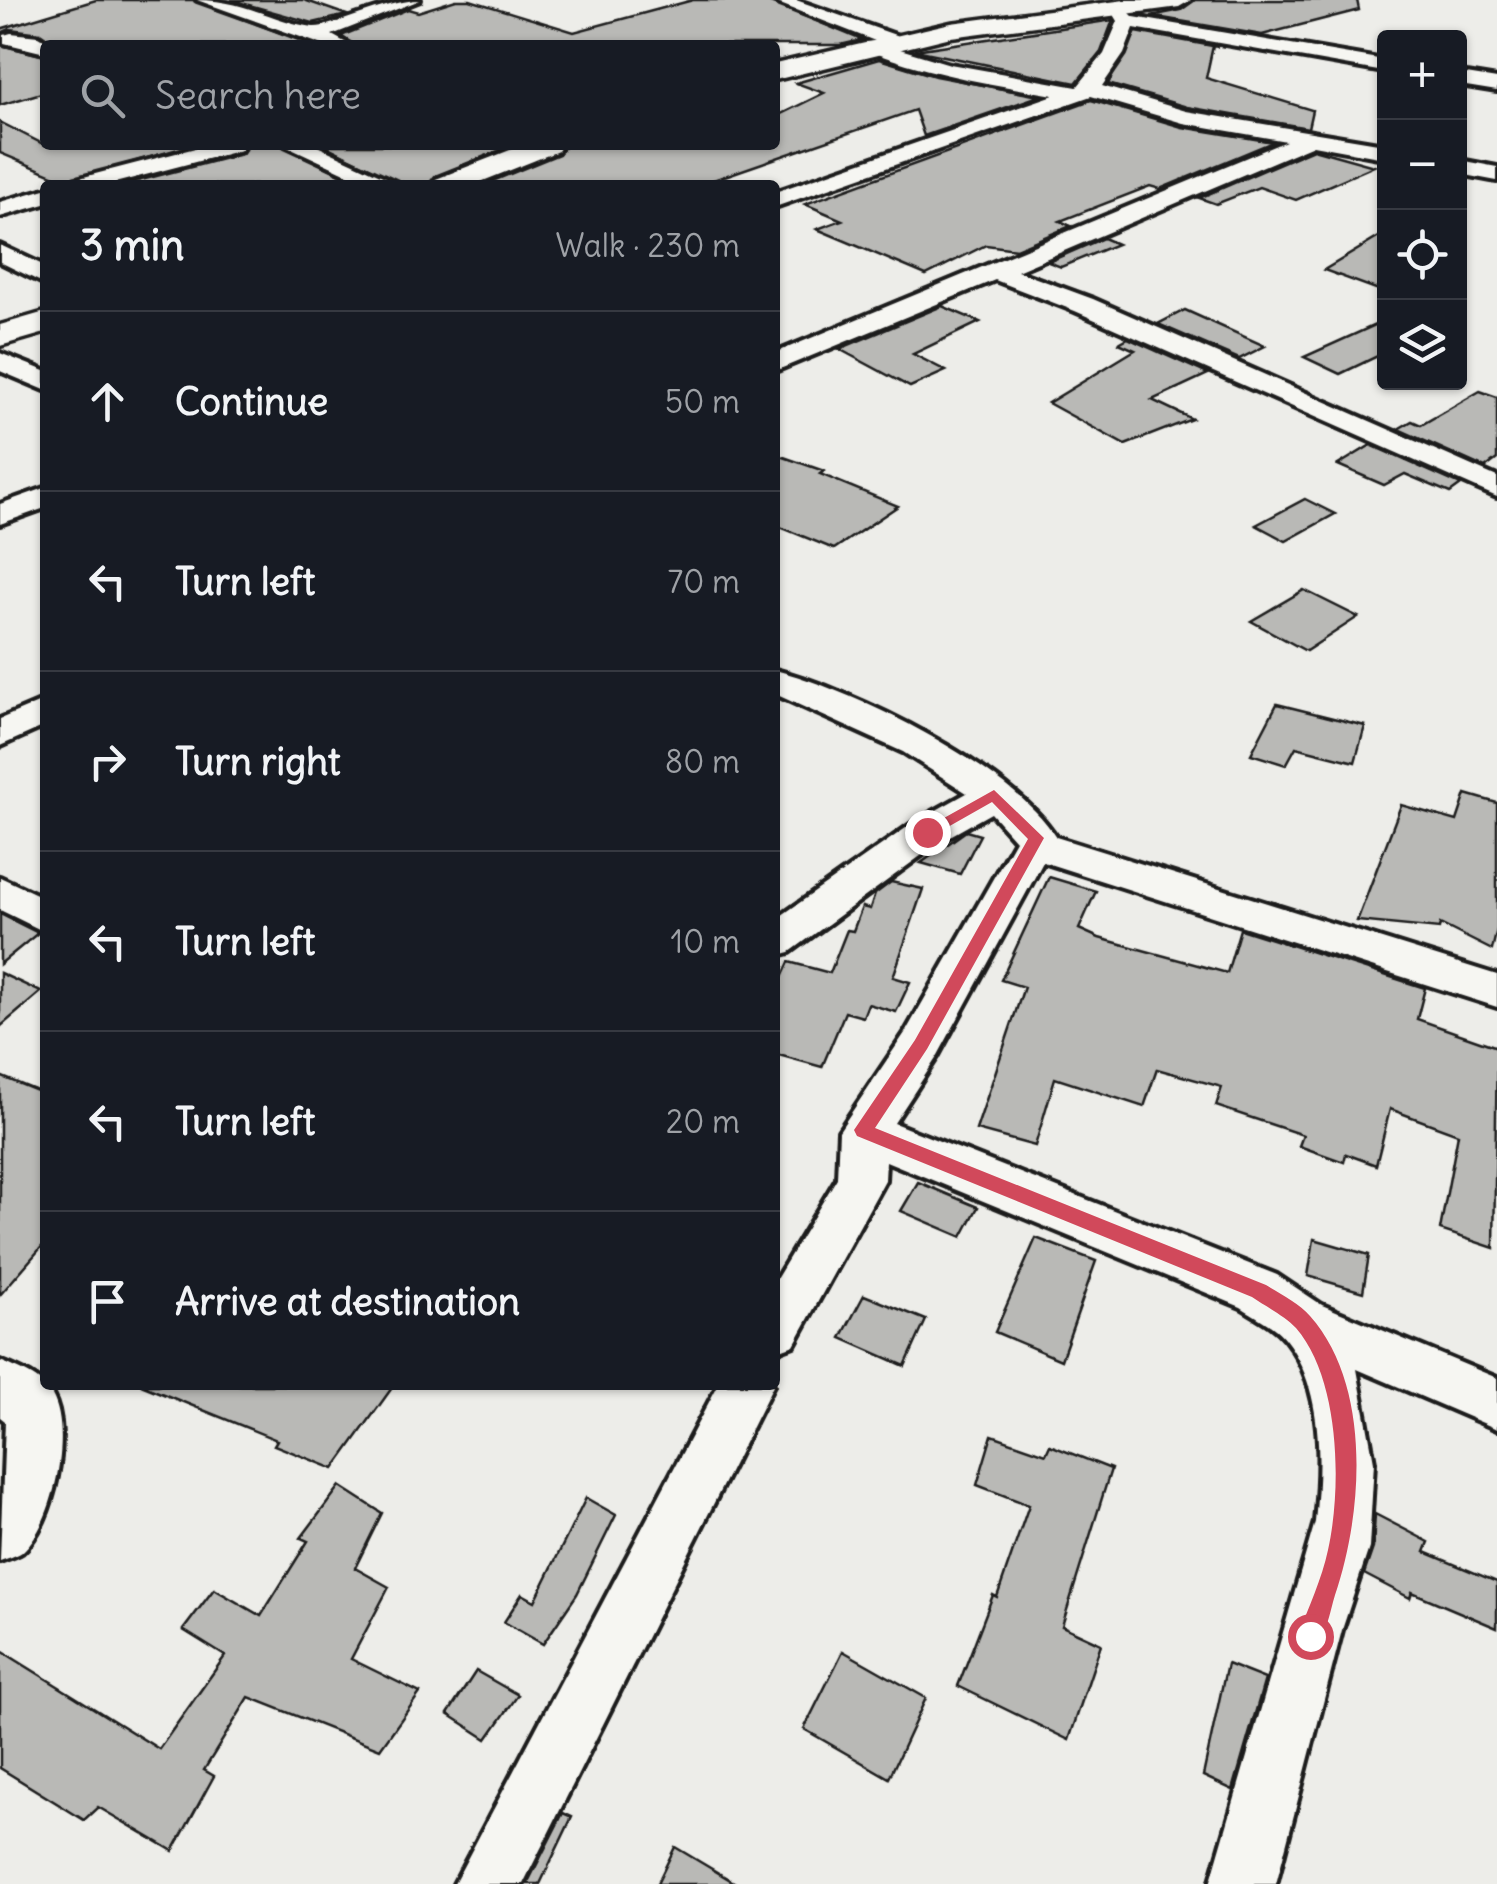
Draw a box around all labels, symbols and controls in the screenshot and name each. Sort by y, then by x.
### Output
map controls [1377,30,1467,390]
button: + [1377,30,1467,120]
search box [40,40,780,150]
icon: search [75,68,130,123]
text: Search here [155,72,361,119]
button: − [1377,120,1467,210]
button: locate [1377,210,1467,300]
text: 3 min [80,219,184,271]
text: Walk · 230 m [555,225,740,266]
button: layers [1377,300,1467,390]
icon: ahead [80,374,135,429]
text: Continue [175,378,328,425]
text: 50 m [665,381,740,422]
icon: left [80,554,135,609]
text: Turn left [175,558,315,605]
text: 70 m [668,561,740,602]
icon: right [80,734,135,789]
text: Turn right [175,738,341,785]
text: 80 m [665,741,740,782]
route end [905,810,951,856]
icon: left [80,914,135,969]
text: Turn left [175,918,315,965]
text: 10 m [671,921,740,962]
icon: left [80,1094,135,1149]
text: Turn left [175,1098,315,1145]
text: 20 m [666,1101,740,1142]
icon: arrive [80,1274,135,1329]
text: Arrive at destination [175,1278,520,1325]
route start [1288,1614,1334,1660]

